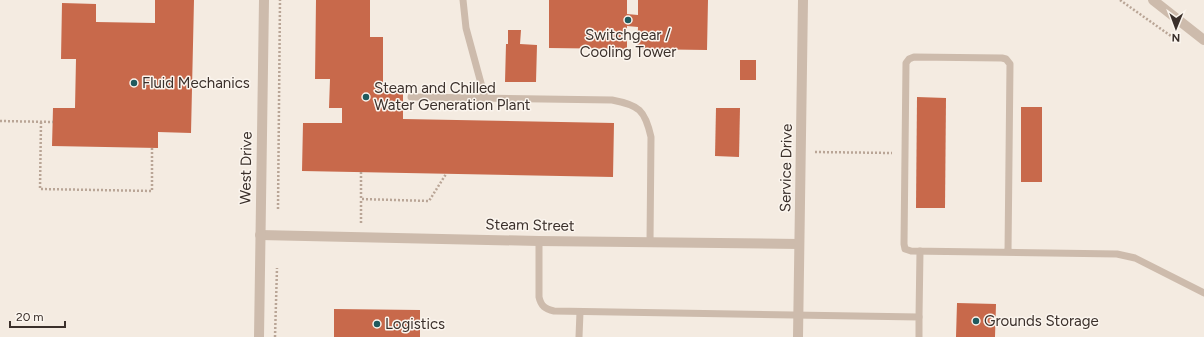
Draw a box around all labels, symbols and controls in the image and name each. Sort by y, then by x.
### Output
north arrow [1156,8,1196,48]
marker: Switchgear / Cooling Tower [623,15,633,25]
place label: Switchgear / Cooling Tower [580,26,676,61]
text: N [1171,31,1180,44]
place label: Fluid Mechanics [142,74,250,92]
marker: Fluid Mechanics [129,78,139,88]
place label: Steam and Chilled Water Generation Plant [374,79,531,114]
marker: Steam and Chilled Water Generation Plant [361,92,371,102]
street label: Service Drive [776,124,796,212]
street label: West Drive [236,131,256,205]
street label: Steam Street [485,215,575,235]
scale bar [10,303,65,329]
text: 20 m [16,310,44,324]
place label: Grounds Storage [984,312,1099,330]
place label: Logistics [385,315,445,333]
marker: Grounds Storage [971,316,981,326]
marker: Logistics [372,319,382,329]

